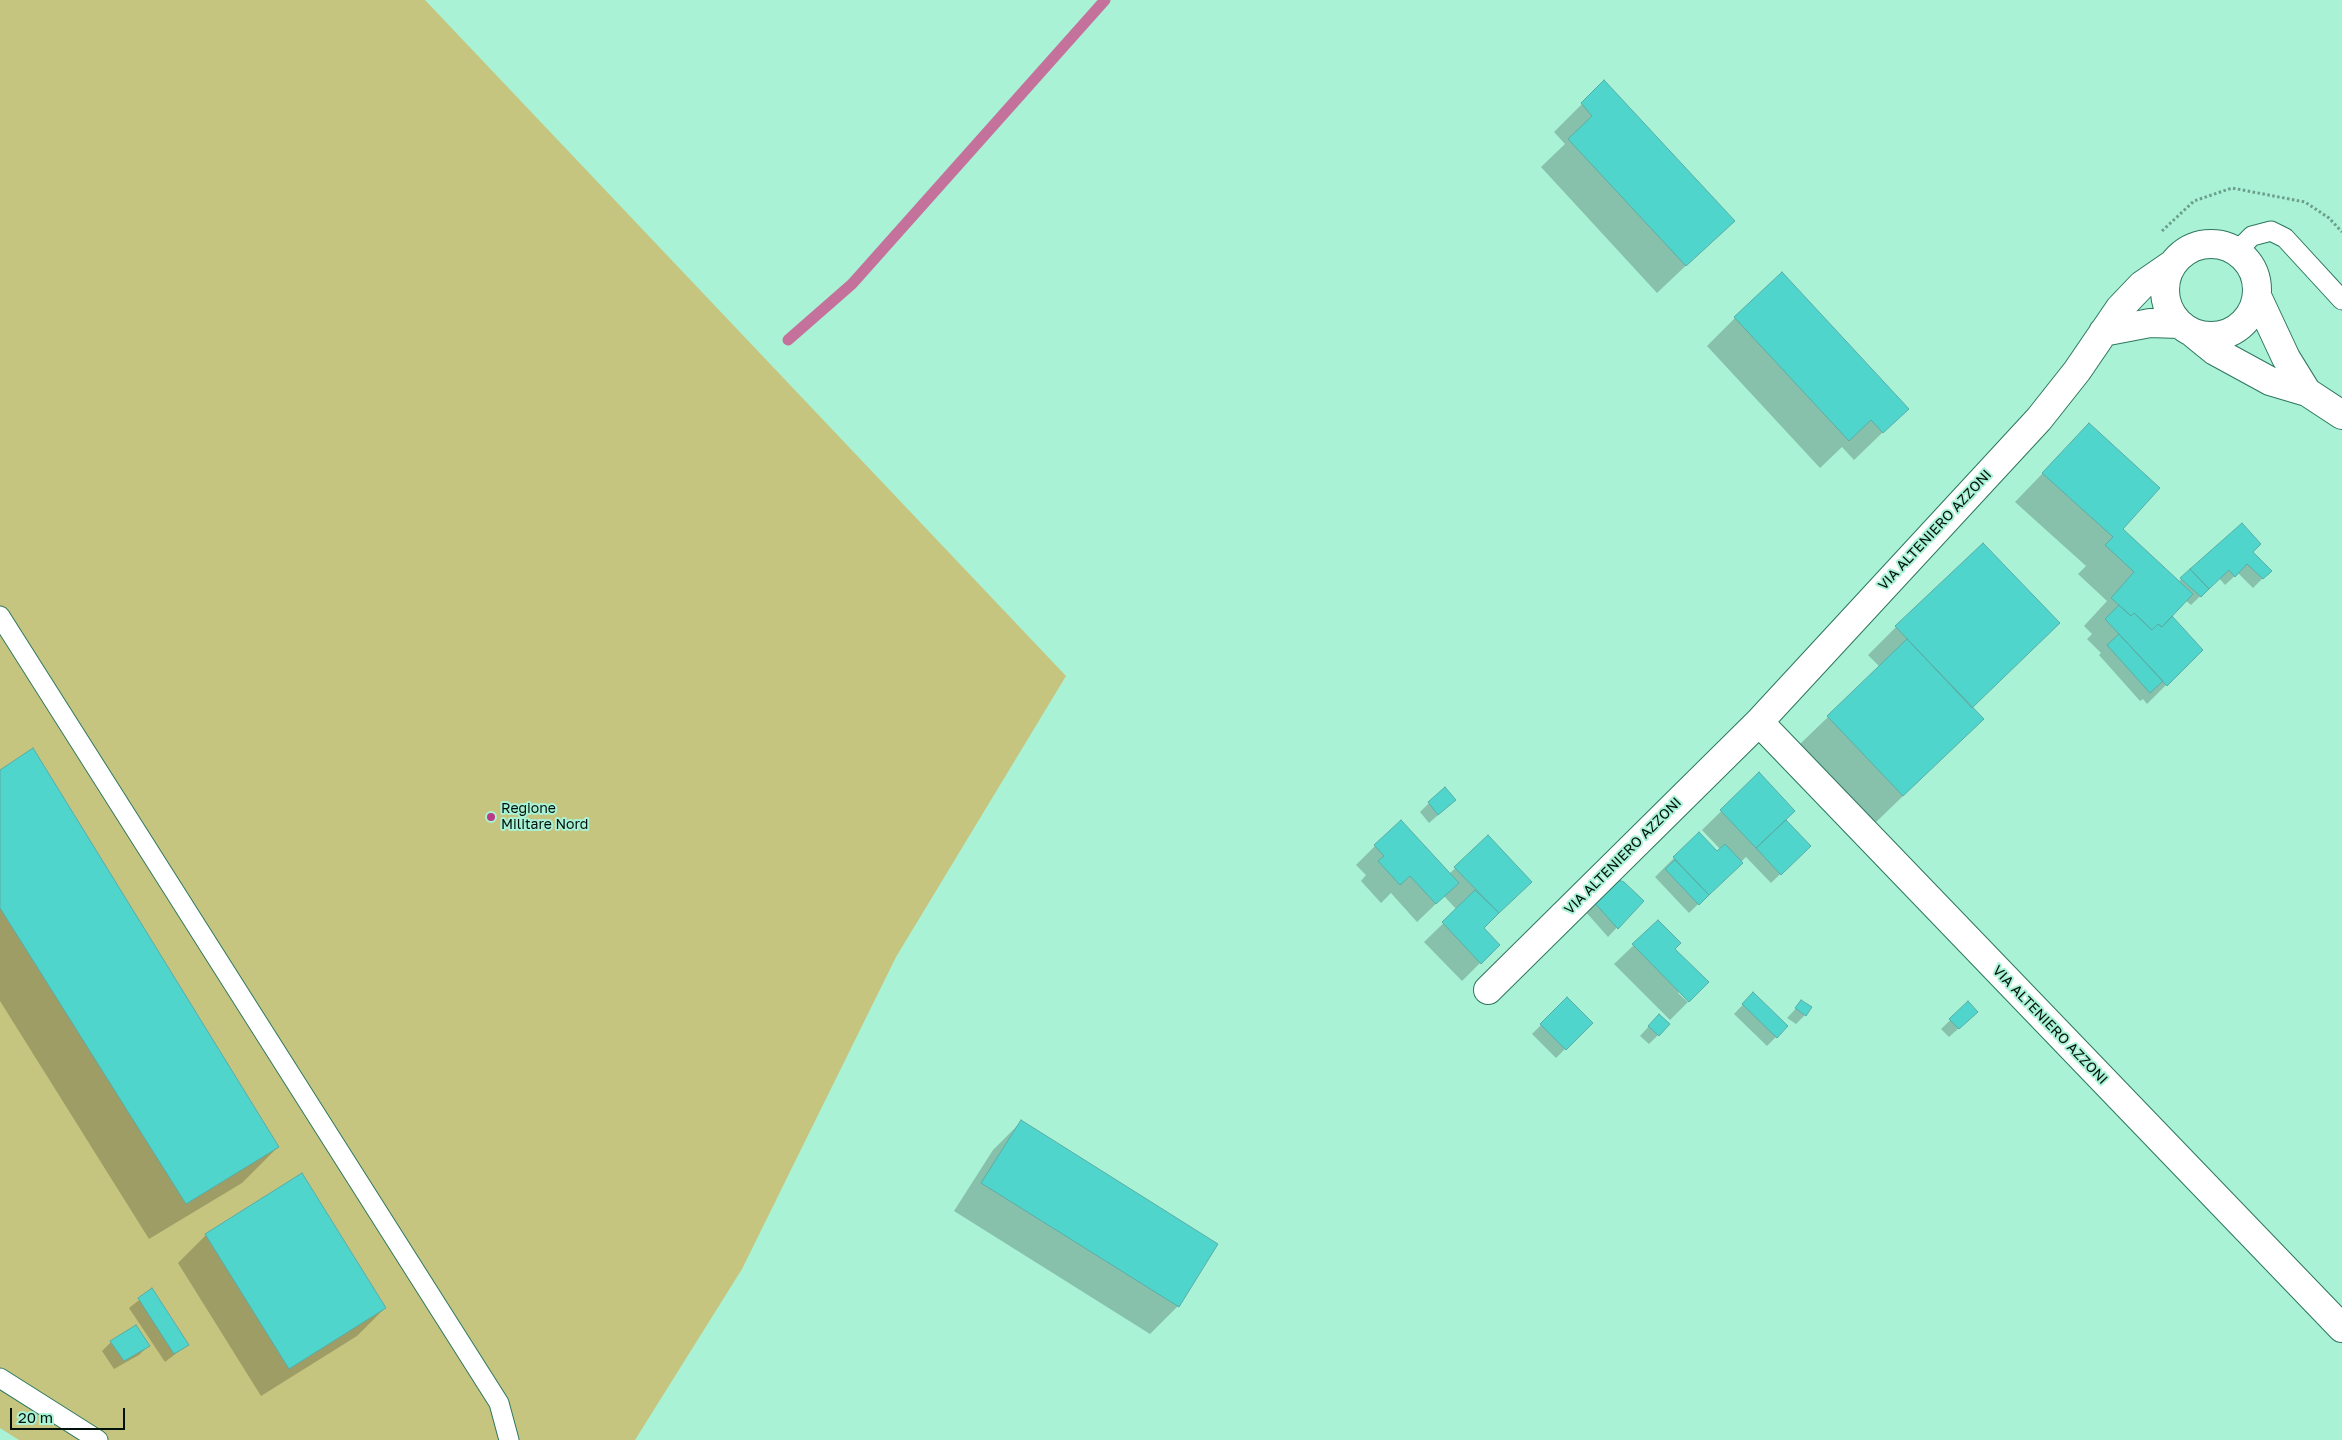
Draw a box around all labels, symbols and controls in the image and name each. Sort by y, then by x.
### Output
street label: VIA ALTENIERO AZZONI [1875,466,1995,594]
street label: VIA ALTENIERO AZZONI [1561,794,1685,918]
place label: Regione Militare Nord [501,801,588,834]
marker: Regione Militare Nord [485,811,497,823]
street label: VIA ALTENIERO AZZONI [1989,962,2111,1088]
scale bar [12,1398,128,1430]
text: 20 m [18,1408,53,1426]

